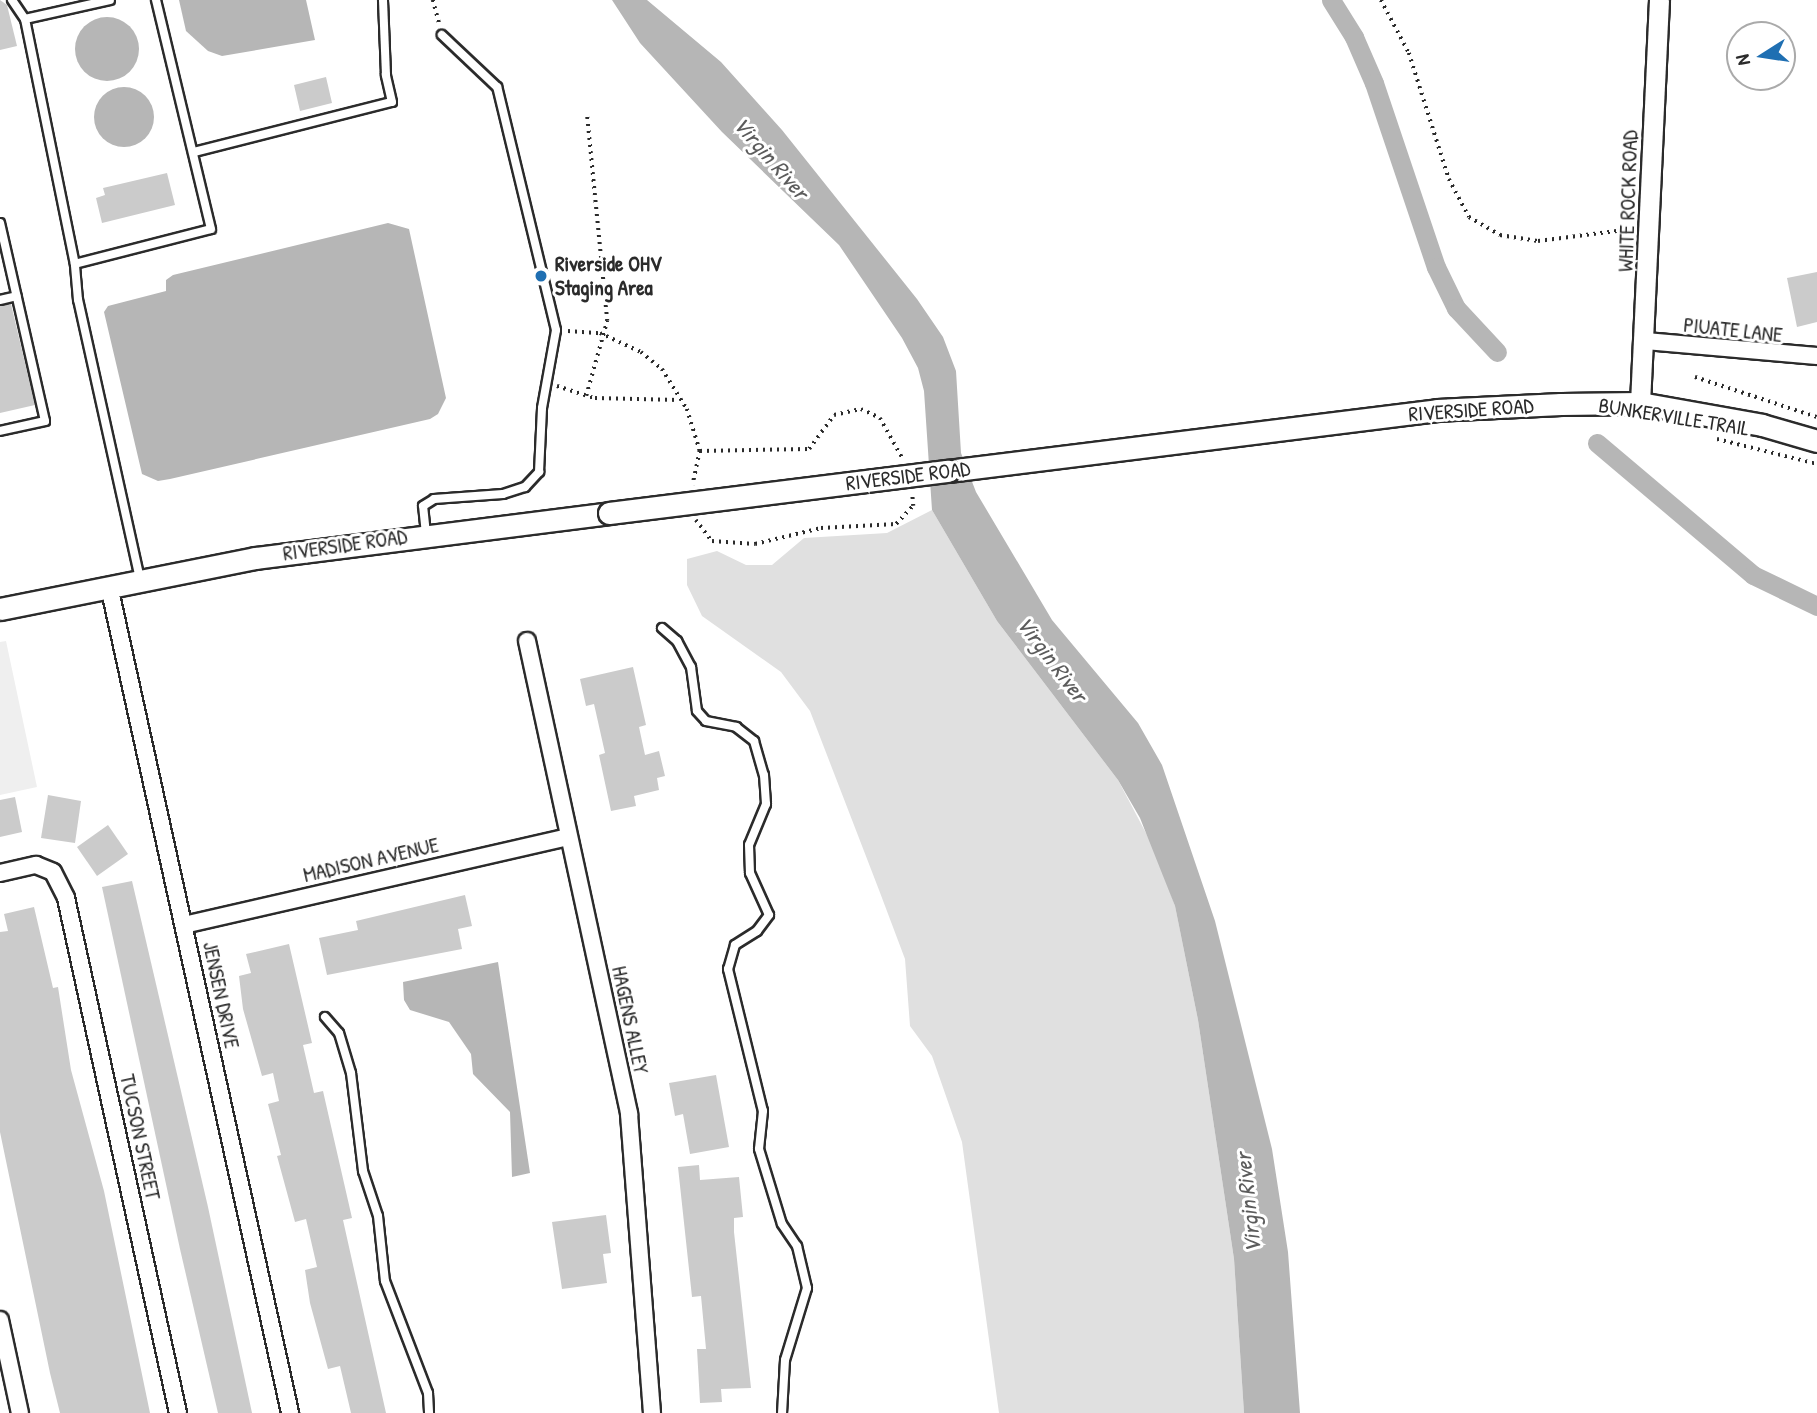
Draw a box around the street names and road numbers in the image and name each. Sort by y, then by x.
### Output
street label: WHITE ROCK ROAD [1613,130,1643,272]
street label: PIUATE LANE [1682,312,1784,348]
street label: RIVERSIDE ROAD [1408,393,1534,427]
street label: BUNKERVILLE TRAIL [1597,393,1751,441]
street label: RIVERSIDE ROAD [844,456,972,496]
street label: RIVERSIDE ROAD [281,524,409,566]
street label: MADISON AVENUE [301,832,441,888]
street label: JENSEN DRIVE [197,939,245,1051]
street label: HAGENS ALLEY [606,964,654,1076]
street label: TUCSON STREET [114,1072,166,1202]

